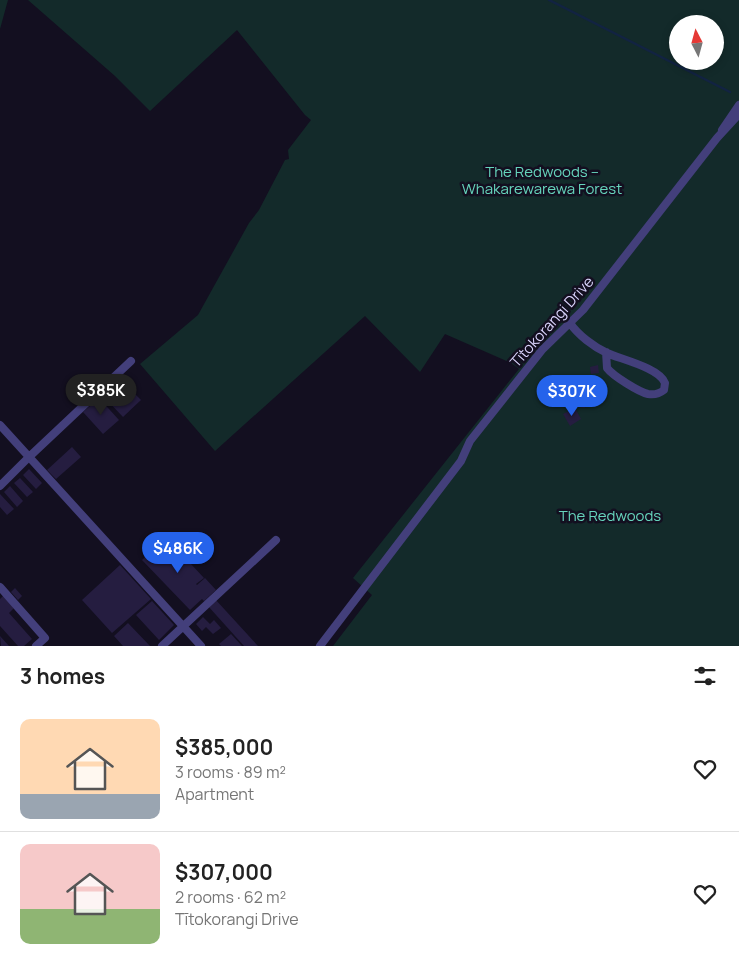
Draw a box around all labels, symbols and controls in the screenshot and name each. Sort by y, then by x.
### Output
north arrow [669,15,724,70]
map controls [669,15,724,70]
park label: The Redwoods – Whakarewarewa Forest [462,161,622,199]
street label: Tītokorangi Drive [505,271,598,372]
pin: $385K [66,374,136,416]
pin: $307K [537,374,607,417]
text: $385K [77,379,125,401]
text: $307K [548,380,596,402]
park label: The Redwoods [559,505,661,526]
pin: $486K [143,532,213,574]
text: $486K [153,537,203,559]
text: 3 homes [20,662,105,690]
icon: filters [691,662,719,690]
text: $385,000 [175,733,273,761]
icon: home [60,739,120,799]
icon: heart [691,755,719,783]
text: 3 rooms · 89 m² [175,761,286,783]
text: Apartment [175,783,254,805]
text: $307,000 [175,858,273,886]
icon: home [60,864,120,924]
icon: heart [691,880,719,908]
text: 2 rooms · 62 m² [175,886,286,908]
text: Tītokorangi Drive [175,908,299,930]

